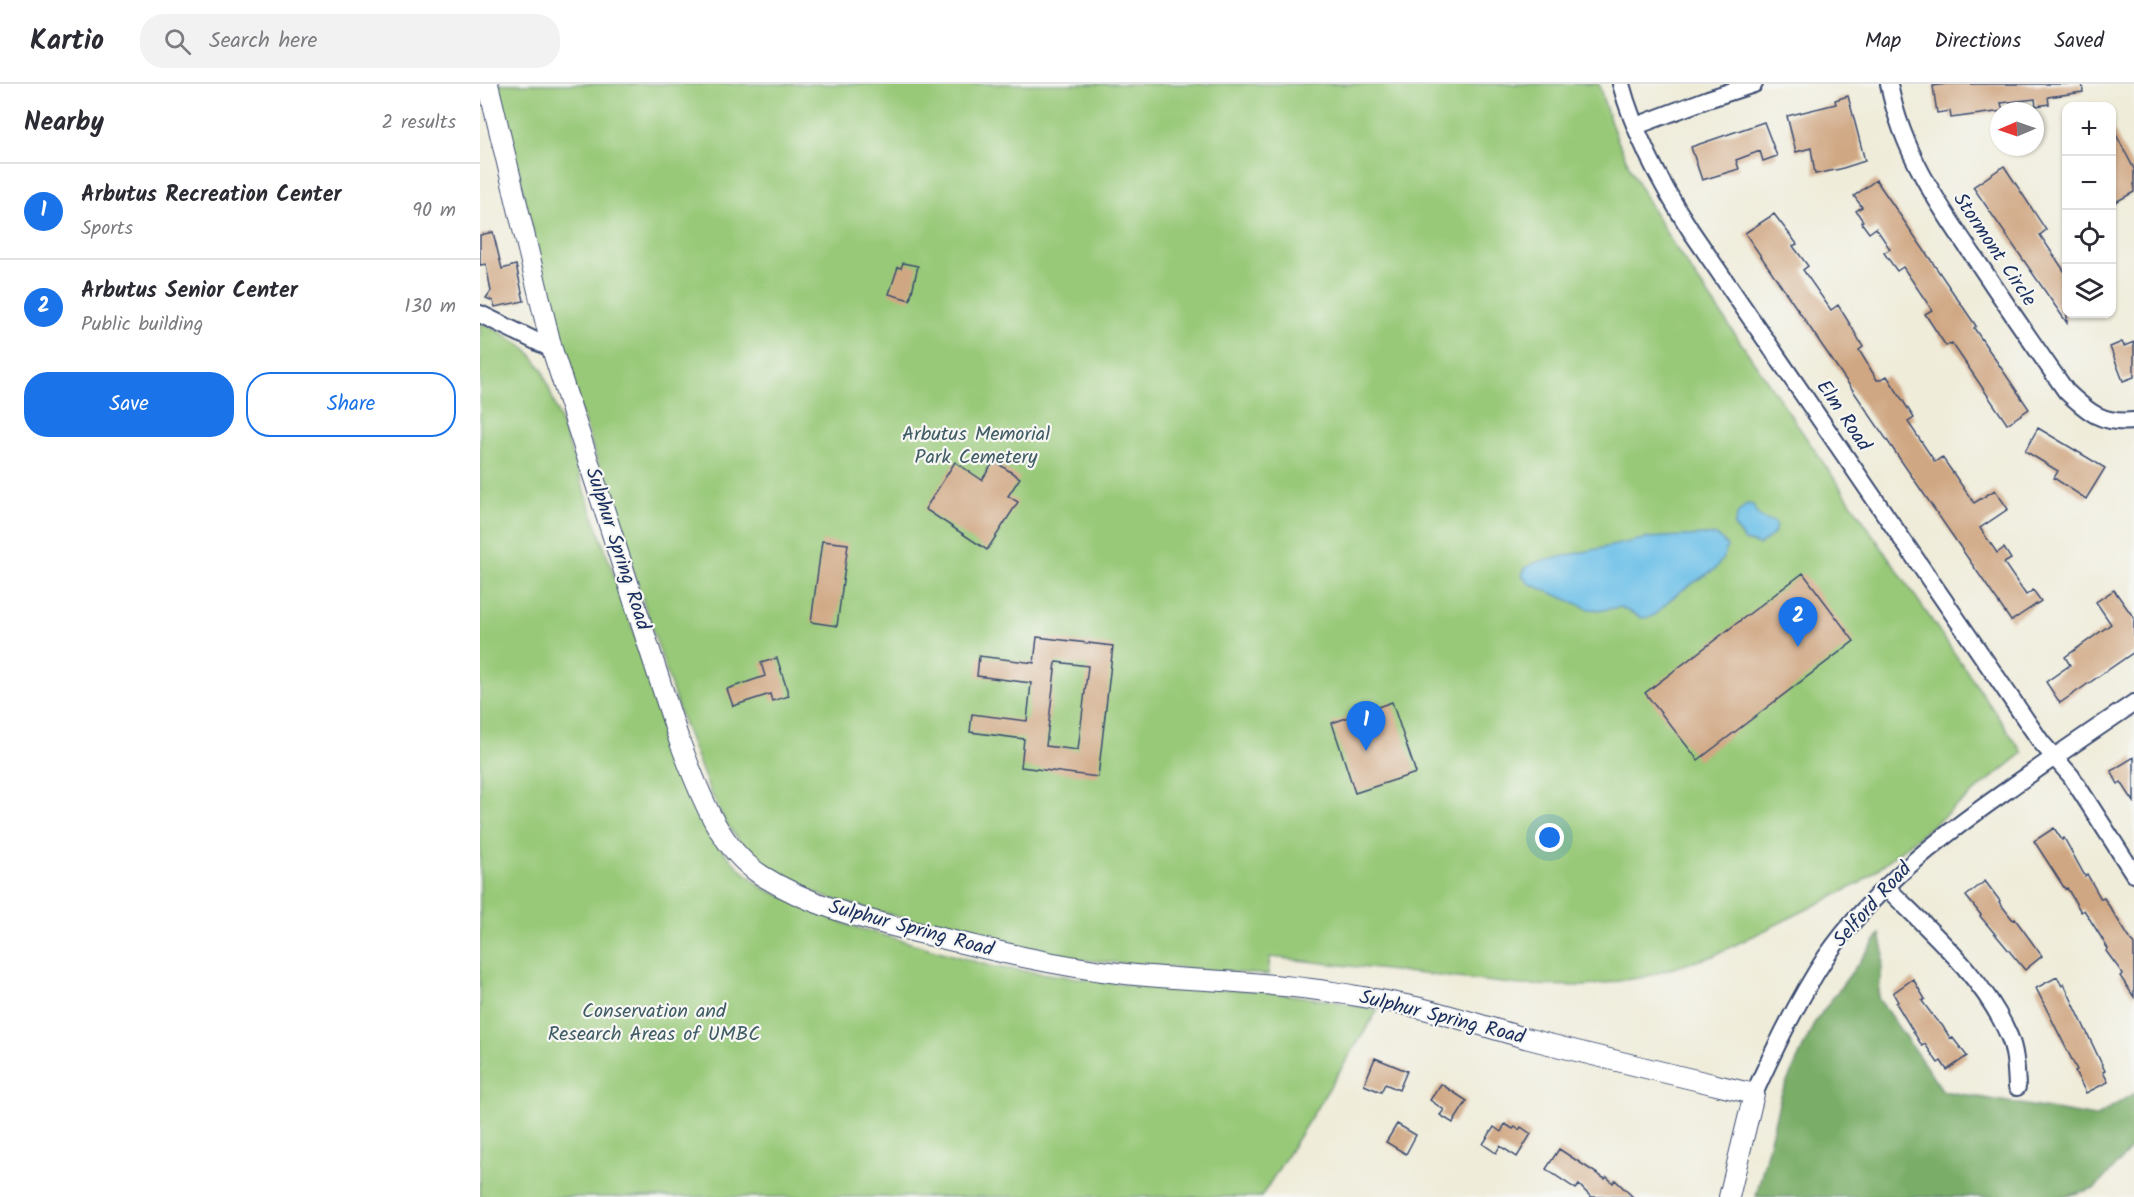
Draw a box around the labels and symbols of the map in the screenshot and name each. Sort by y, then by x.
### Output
north arrow [1990,102,2044,156]
street label: Stormont Circle [1944,186,2044,314]
street label: Elm Road [1807,374,1879,459]
park label: Arbutus Memorial Park Cemetery [902,419,1050,474]
street label: Sulphur Spring Road [576,463,659,636]
pin: 2 [1778,598,1818,647]
pin: 1 [1346,702,1386,751]
your location [1535,823,1564,852]
street label: Selford Road [1826,854,1921,955]
street label: Sulphur Spring Road [825,892,998,967]
street label: Sulphur Spring Road [1356,982,1529,1054]
park label: Conservation and Research Areas of UMBC [548,996,760,1051]

